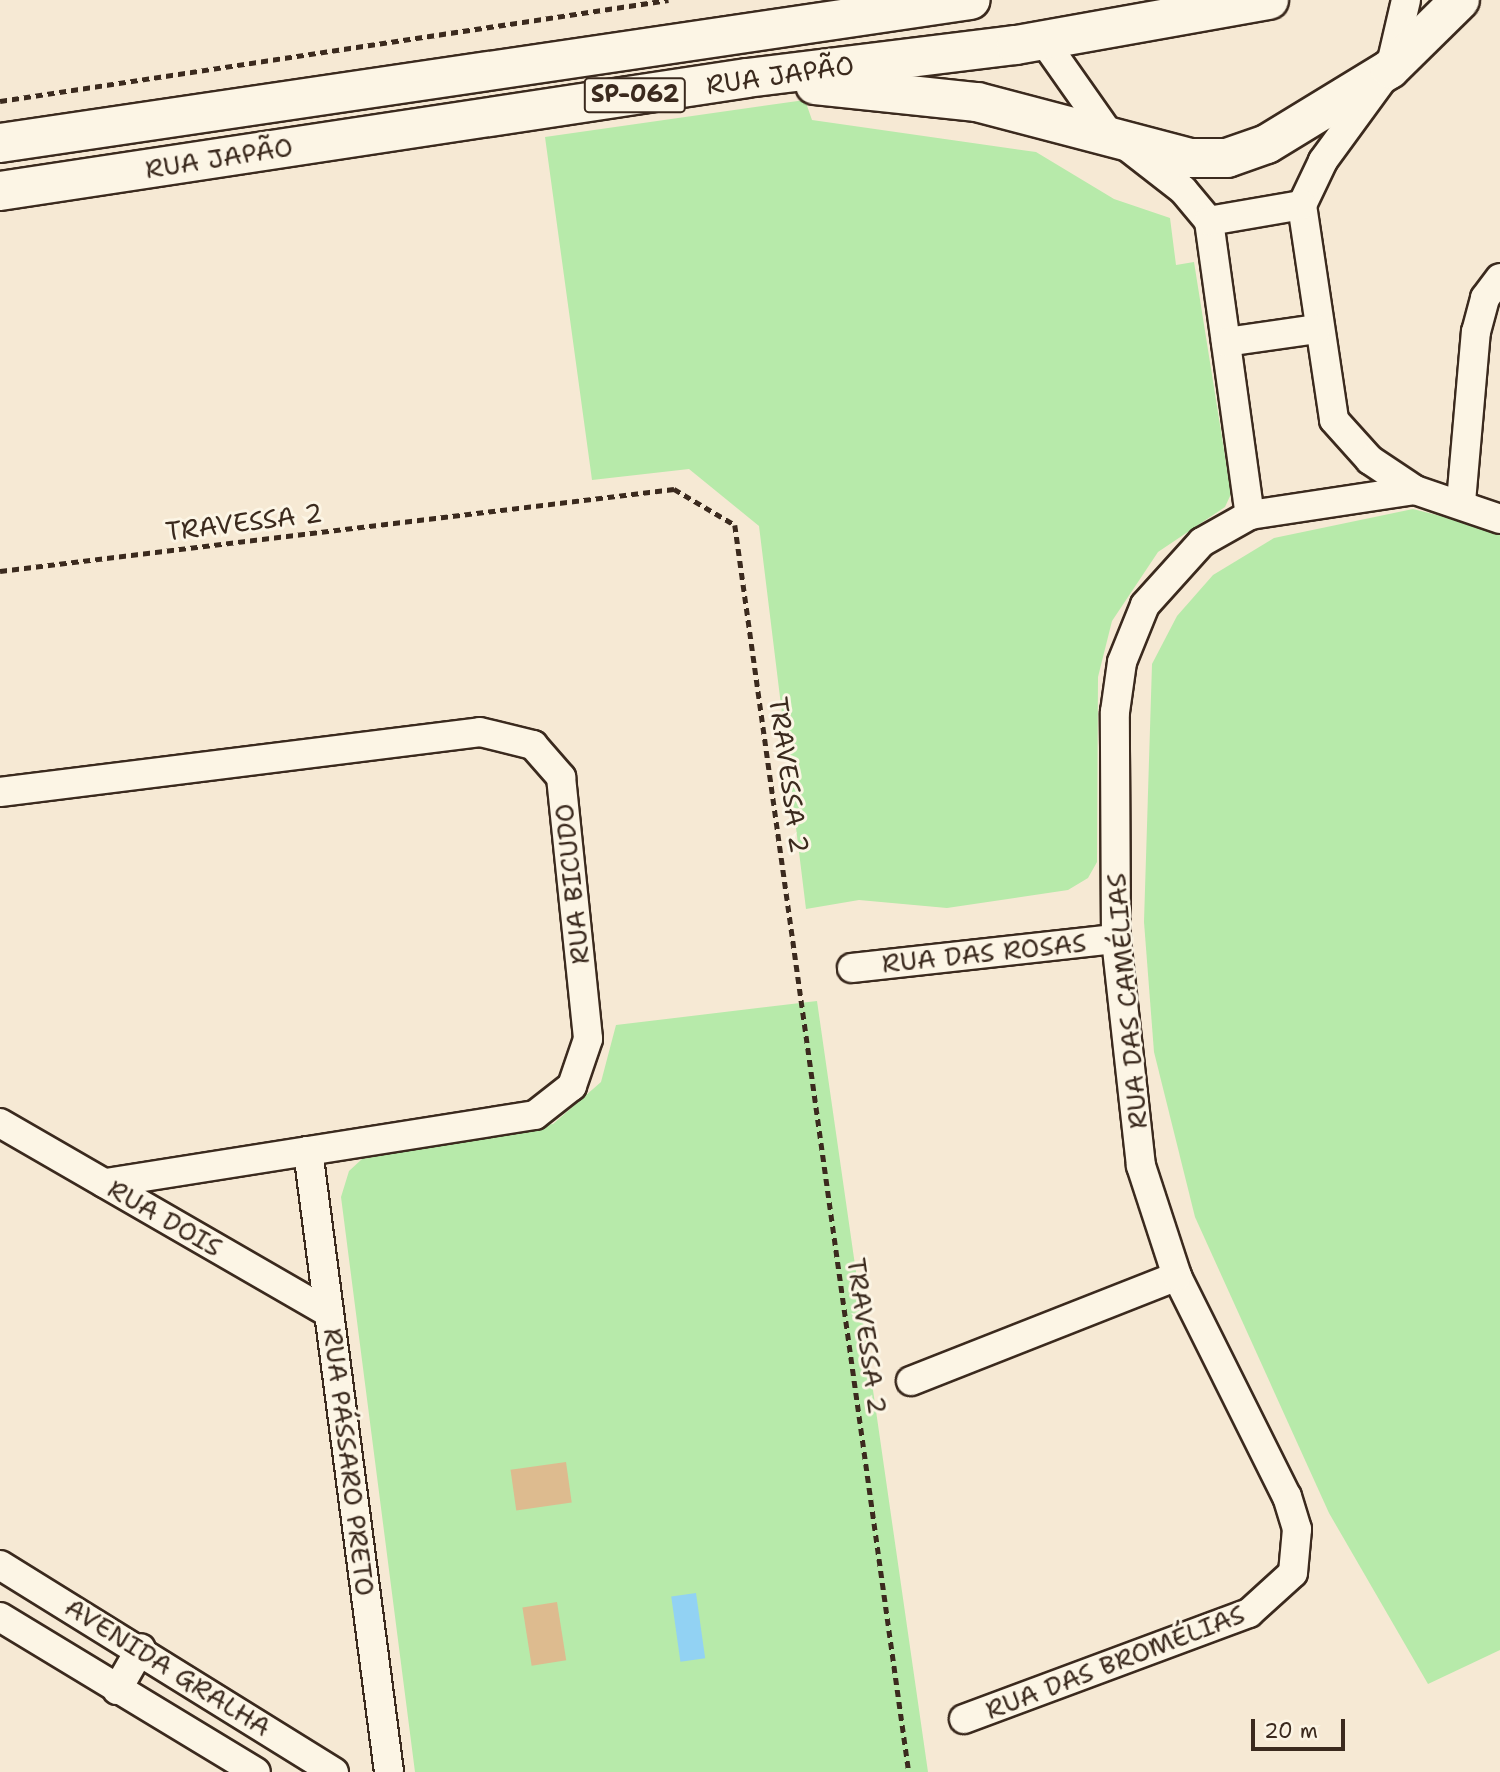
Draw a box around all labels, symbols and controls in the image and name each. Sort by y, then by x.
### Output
street label: RUA JAPÃO [704,49,856,101]
road number: SP-062 [582,74,688,116]
street label: RUA JAPÃO [143,131,295,185]
street label: TRAVESSA 2 [164,497,324,547]
street label: TRAVESSA 2 [763,695,815,855]
street label: RUA BICUDO [548,802,596,966]
street label: RUA DAS CAMÉLIAS [1100,872,1154,1130]
street label: RUA DAS ROSAS [880,927,1088,979]
street label: RUA DOIS [102,1173,228,1263]
street label: TRAVESSA 2 [841,1256,893,1416]
street label: RUA PÁSSARO PRETO [317,1326,381,1598]
street label: AVENIDA GRALHA [59,1591,277,1743]
street label: RUA DAS BROMÉLIAS [981,1598,1249,1726]
scale bar [1255,1706,1350,1750]
text: 20 m [1264,1717,1318,1745]

